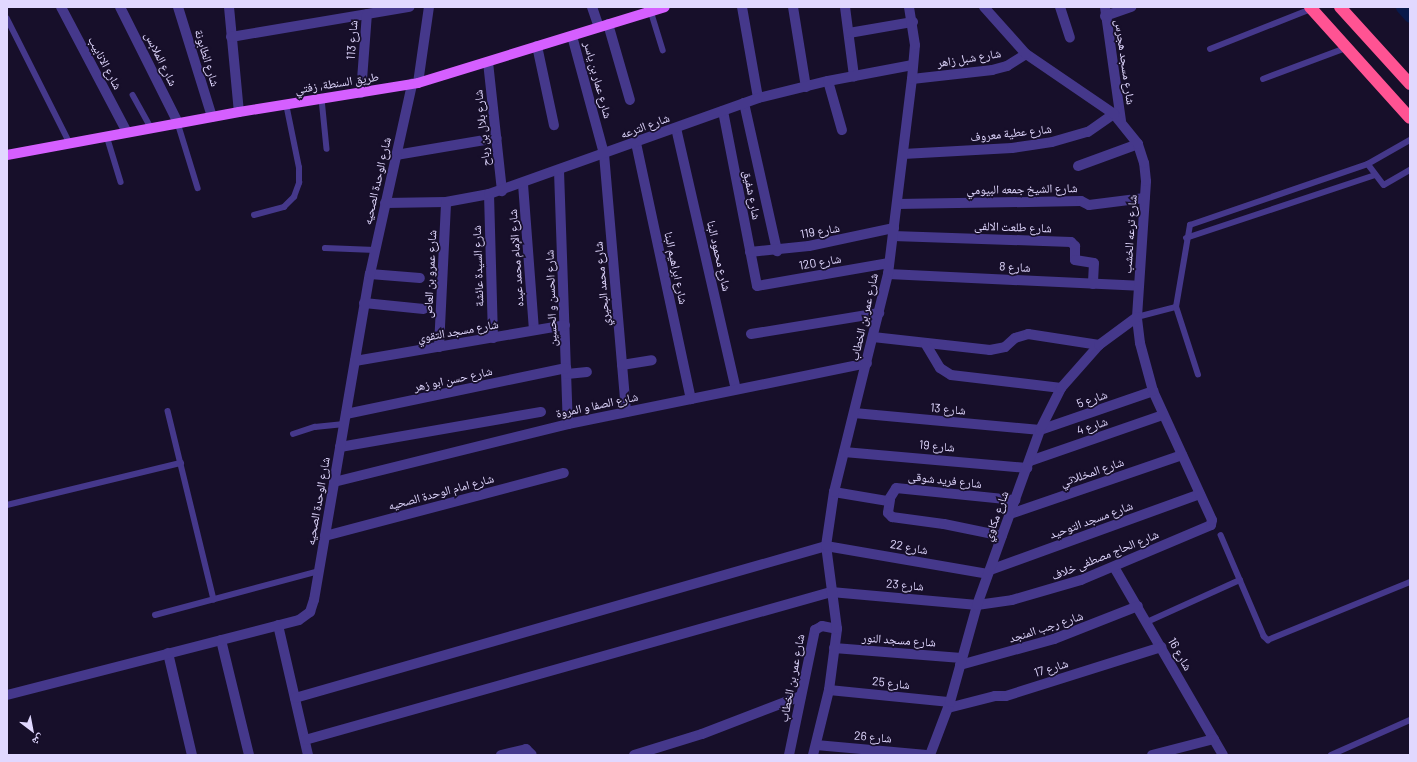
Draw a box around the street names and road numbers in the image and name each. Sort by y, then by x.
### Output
street label: شارع مسجد هجرس [1112,19,1138,105]
street label: شارع 113 [343,20,361,60]
street label: شارع الطابونة [192,28,222,88]
street label: شارع الملابس [142,30,180,88]
street label: شارع الانابيب [85,34,125,92]
street label: شارع عمار بن ياسر [581,40,615,120]
street label: شارع شبل زاهر [936,46,1002,70]
street label: طريق السنطة, زفتي [294,69,380,97]
street label: شارع بلال بن رباح [471,89,493,167]
street label: شارع الترعه [618,110,672,142]
street label: شارع عطية معروف [969,122,1053,144]
street label: شارع الوحدة الصحيه [360,136,394,226]
street label: شارع شفيق [740,169,764,221]
street label: شارع الشيخ جمعه البيومي [966,181,1078,197]
street label: شارع ترعه الخشب [1120,194,1140,274]
street label: شارع الإمام محمد عبده [505,209,527,307]
street label: شارع طلعت الالفى [974,218,1052,236]
street label: شارع محمود البنا [704,219,734,293]
street label: شارع 119 [799,220,841,242]
street label: شارع السيدة عائشة [469,225,487,307]
street label: شارع عمرو بن العاص [420,229,440,319]
street label: شارع ابراهيم البنا [661,230,691,306]
street label: شارع محمد البحيري [591,241,613,327]
street label: شارع الحسن و الحسين [542,249,560,347]
street label: شارع 120 [798,251,842,273]
street label: شارع 8 [999,259,1031,275]
street label: شارع عمر بن الخطاب [847,272,881,362]
street label: شارع مسجد التقوي [416,317,500,345]
street label: شارع حسن ابو زهر [412,364,494,394]
street label: شارع 5 [1075,387,1109,411]
street label: شارع الصفا و المروة [555,389,639,421]
street label: شارع 13 [930,400,966,418]
street label: شارع 4 [1075,414,1109,438]
street label: شارع 19 [919,437,955,455]
street label: شارع المخللاتي [1058,454,1126,490]
street label: شارع الوحدة الصحيه [303,456,333,546]
street label: شارع فريد شوقى [907,469,983,491]
street label: شارع امام الوحدة الصحيه [387,471,495,513]
street label: شارع مكاوي [980,489,1012,543]
street label: شارع مسجد التوحيد [1047,498,1135,542]
street label: شارع الحاج مصطفى خلاف [1049,527,1161,583]
street label: شارع 22 [889,537,929,557]
street label: شارع 23 [886,576,924,594]
street label: شارع رجب المنجد [1007,608,1085,646]
street label: شارع مسجد النور [862,630,936,650]
street label: شارع عمر بن الخطاب [776,633,808,723]
street label: شارع 16 [1165,635,1195,673]
street label: شارع 17 [1032,656,1070,680]
street label: شارع 25 [871,674,911,692]
street label: شارع 26 [854,728,892,746]

